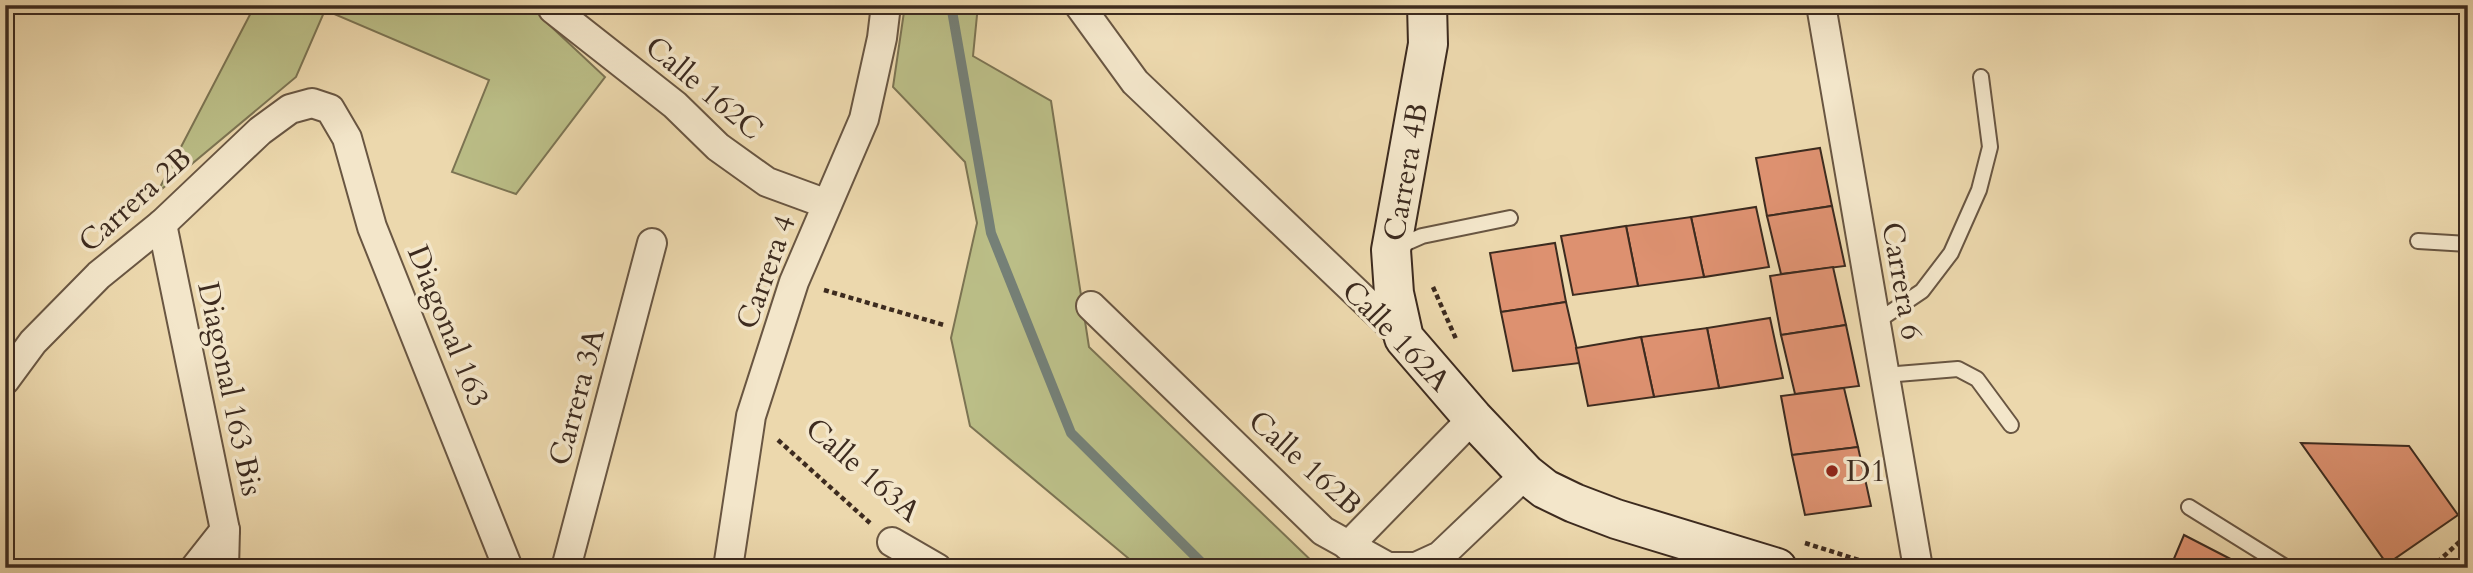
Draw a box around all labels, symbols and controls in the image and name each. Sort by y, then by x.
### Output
street label: Calle 162C [636,27,772,149]
street label: Carrera 4B [1374,100,1438,244]
street label: Carrera 2B [70,138,200,262]
street label: Carrera 4 [726,209,806,335]
street label: Carrera 6 [1872,219,1932,343]
street label: Diagonal 163 [397,239,499,413]
street label: Calle 162A [1333,271,1460,401]
street label: Diagonal 163 Bis [187,278,273,500]
street label: Carrera 3A [539,323,615,470]
street label: Calle 162B [1240,401,1370,525]
street label: Calle 163A [797,409,930,532]
place label: D1 [1846,451,1886,492]
marker: D1 [1824,463,1840,479]

